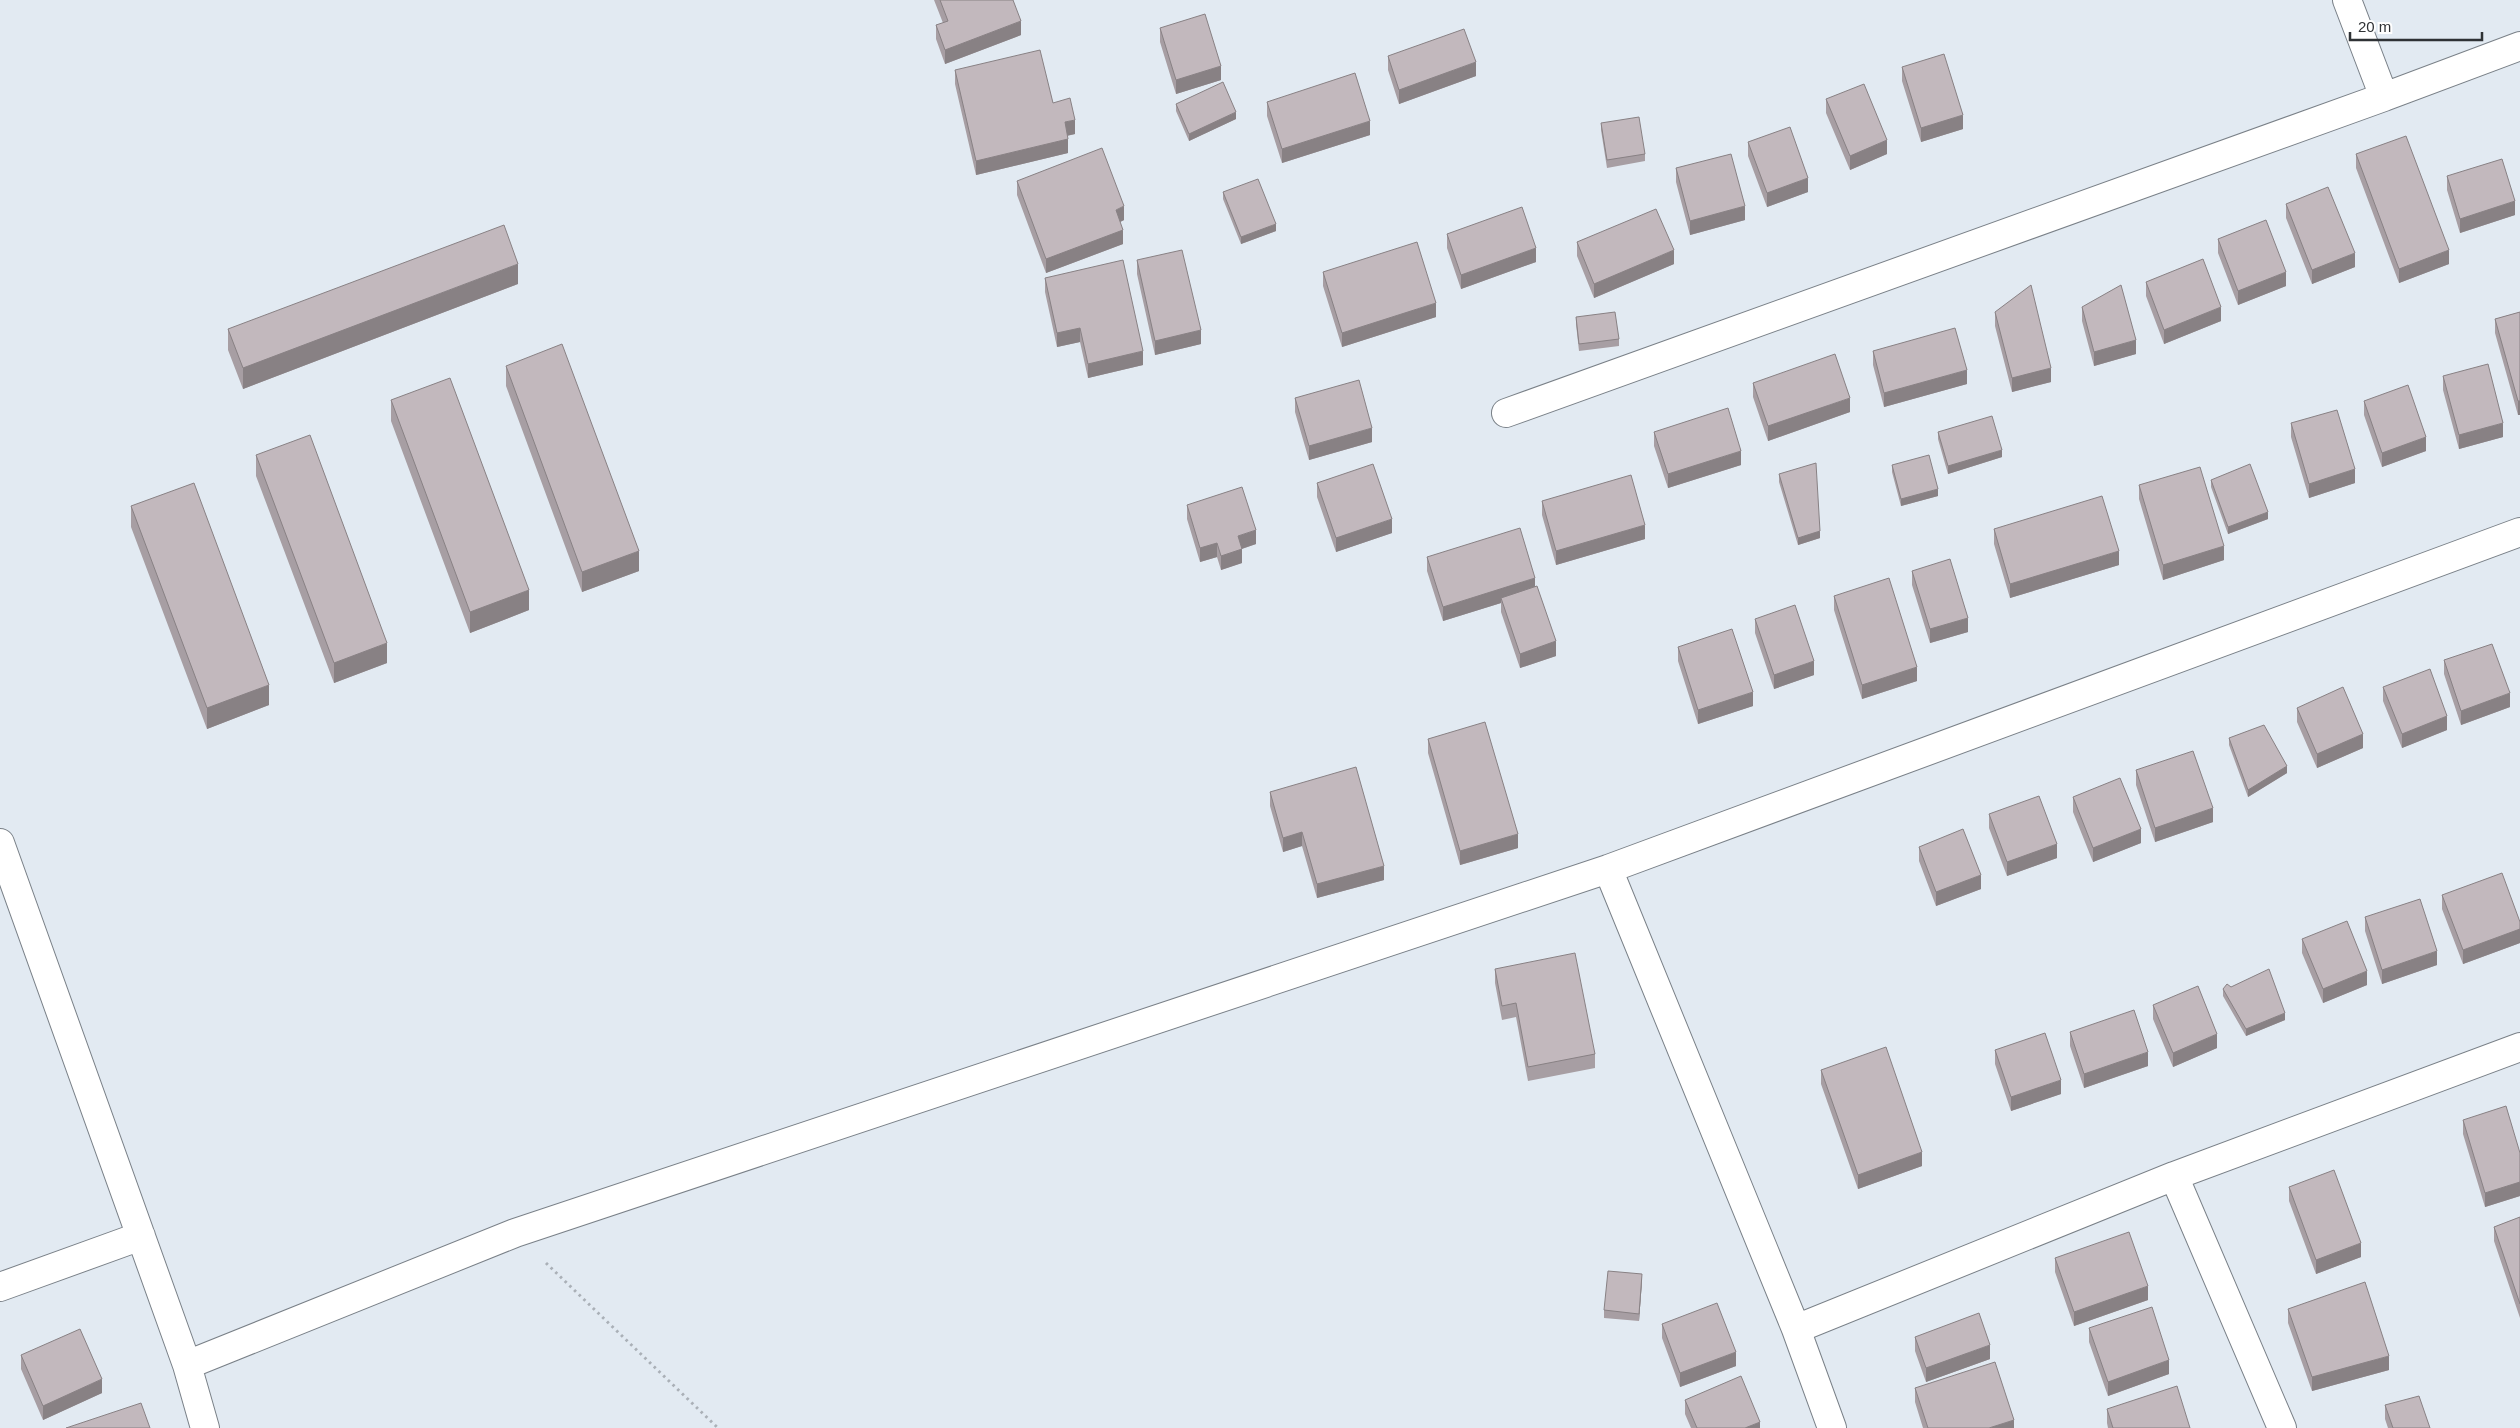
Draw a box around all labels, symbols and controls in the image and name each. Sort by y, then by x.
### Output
scale bar [2350,10,2482,42]
text: 20 m [2358,18,2391,35]

